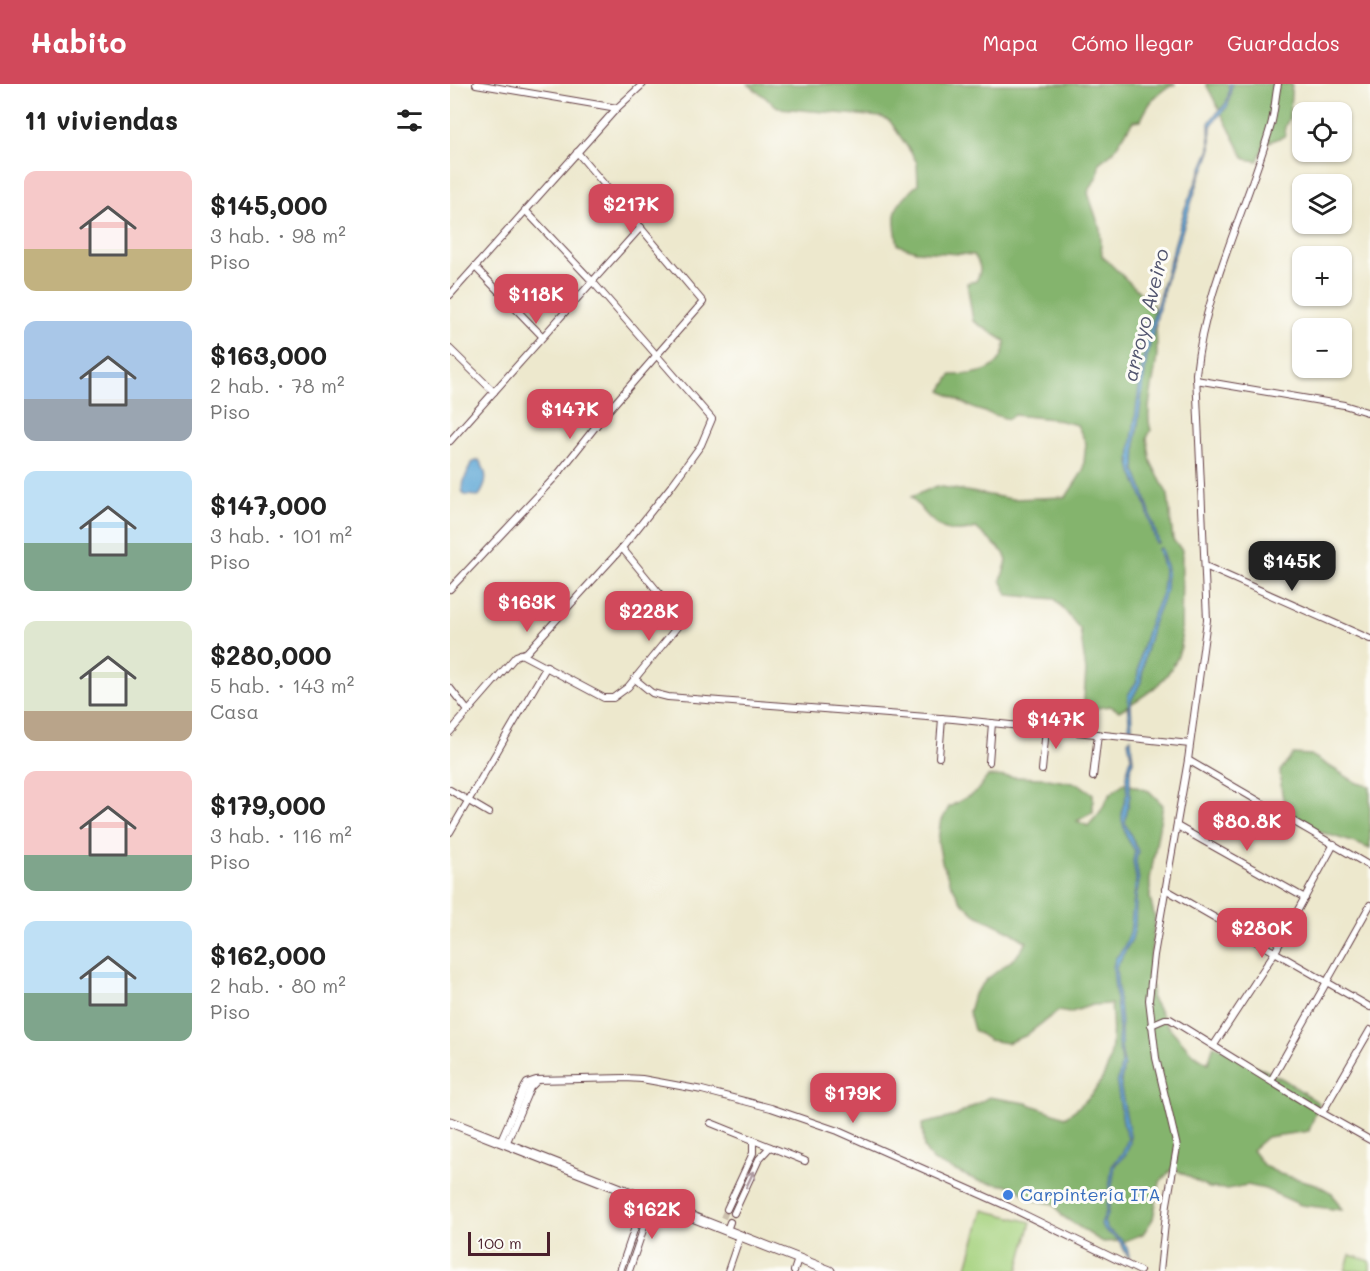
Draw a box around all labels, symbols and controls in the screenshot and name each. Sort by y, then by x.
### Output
text: Habito [30,24,126,60]
text: Mapa [982,29,1038,56]
text: Cómo llegar [1071,29,1194,56]
text: Guardados [1227,29,1340,56]
map controls [1292,102,1352,378]
button: locate [1292,102,1352,162]
text: 11 viviendas [24,103,178,137]
icon: filters [393,104,426,137]
button: layers [1292,174,1352,234]
pin: $217K [589,184,673,235]
text: $145,000 [210,188,327,222]
text: $217K [603,190,659,216]
icon: home [72,195,144,267]
text: 3 hab. · 98 m² [210,222,346,248]
water label: arroyo Aveiro [1116,246,1174,384]
button: + [1292,246,1352,306]
text: Piso [210,248,250,274]
pin: $118K [494,274,578,325]
text: $118K [508,280,564,306]
button: − [1292,318,1352,378]
text: $163,000 [210,338,327,372]
icon: home [72,345,144,417]
text: 2 hab. · 78 m² [210,372,345,398]
pin: $147K [528,389,612,440]
text: $147K [541,395,599,421]
text: Piso [210,398,250,424]
text: $147,000 [210,488,327,522]
icon: home [72,495,144,567]
text: 3 hab. · 101 m² [210,522,352,548]
pin: $145K [1250,541,1334,592]
text: $145K [1263,547,1321,573]
text: Piso [210,548,250,574]
pin: $163K [485,582,569,633]
text: $163K [498,588,556,614]
pin: $228K [607,591,691,642]
text: $228K [619,597,679,623]
text: $280,000 [210,638,332,672]
icon: home [72,645,144,717]
text: 5 hab. · 143 m² [210,672,354,698]
text: Casa [210,698,259,724]
pin: $147K [1014,699,1098,750]
text: $147K [1027,705,1085,731]
text: $179,000 [210,788,326,822]
icon: home [72,795,144,867]
pin: $80.8K [1198,801,1296,852]
text: $80.8K [1212,807,1282,833]
text: 3 hab. · 116 m² [210,822,352,848]
text: Piso [210,848,250,874]
pin: $280K [1220,908,1304,959]
text: $280K [1231,914,1293,940]
text: $162,000 [210,938,326,972]
icon: home [72,945,144,1017]
text: 2 hab. · 80 m² [210,972,346,998]
text: Piso [210,998,250,1024]
pin: $179K [811,1073,895,1124]
text: $179K [824,1079,882,1105]
one-way arrow [745,1170,756,1188]
place label: Carpintería ITA [1020,1182,1161,1206]
marker: Carpintería ITA [1001,1188,1015,1202]
pin: $162K [610,1189,694,1240]
text: $162K [623,1195,681,1221]
scale bar [468,1229,550,1256]
text: 100 m [477,1232,522,1253]

